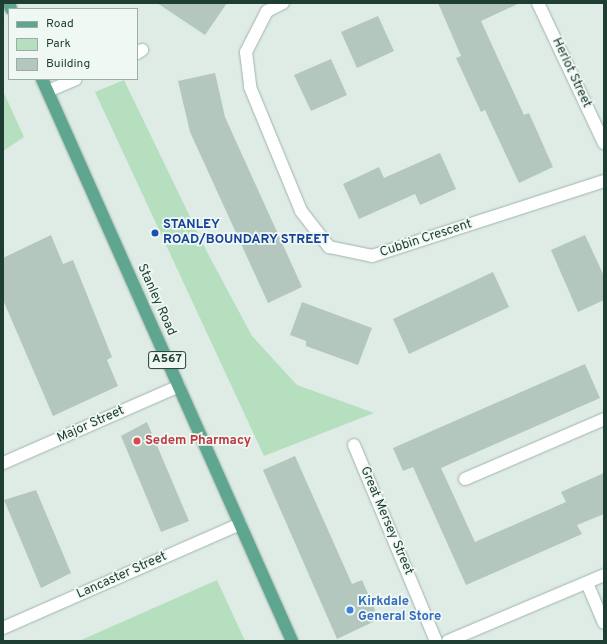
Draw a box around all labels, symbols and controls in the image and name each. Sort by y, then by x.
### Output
legend [8,8,138,80]
text: Road [46,16,74,32]
text: Park [46,36,71,52]
street label: Heriot Street [548,36,594,110]
text: Building [46,56,90,72]
street label: Cubbin Crescent [378,217,474,261]
place label: STANLEY ROAD/BOUNDARY STREET [163,218,330,249]
marker: STANLEY ROAD/BOUNDARY STREET [150,228,160,238]
street label: Stanley Road [133,262,179,338]
road number: A567 [148,350,186,370]
street label: Major Street [55,403,127,447]
place label: Sedem Pharmacy [145,433,251,449]
marker: Sedem Pharmacy [132,436,142,446]
street label: Great Mersey Street [356,464,416,578]
street label: Lancaster Street [75,549,169,603]
place label: Kirkdale General Store [358,595,441,626]
marker: Kirkdale General Store [345,605,355,615]

